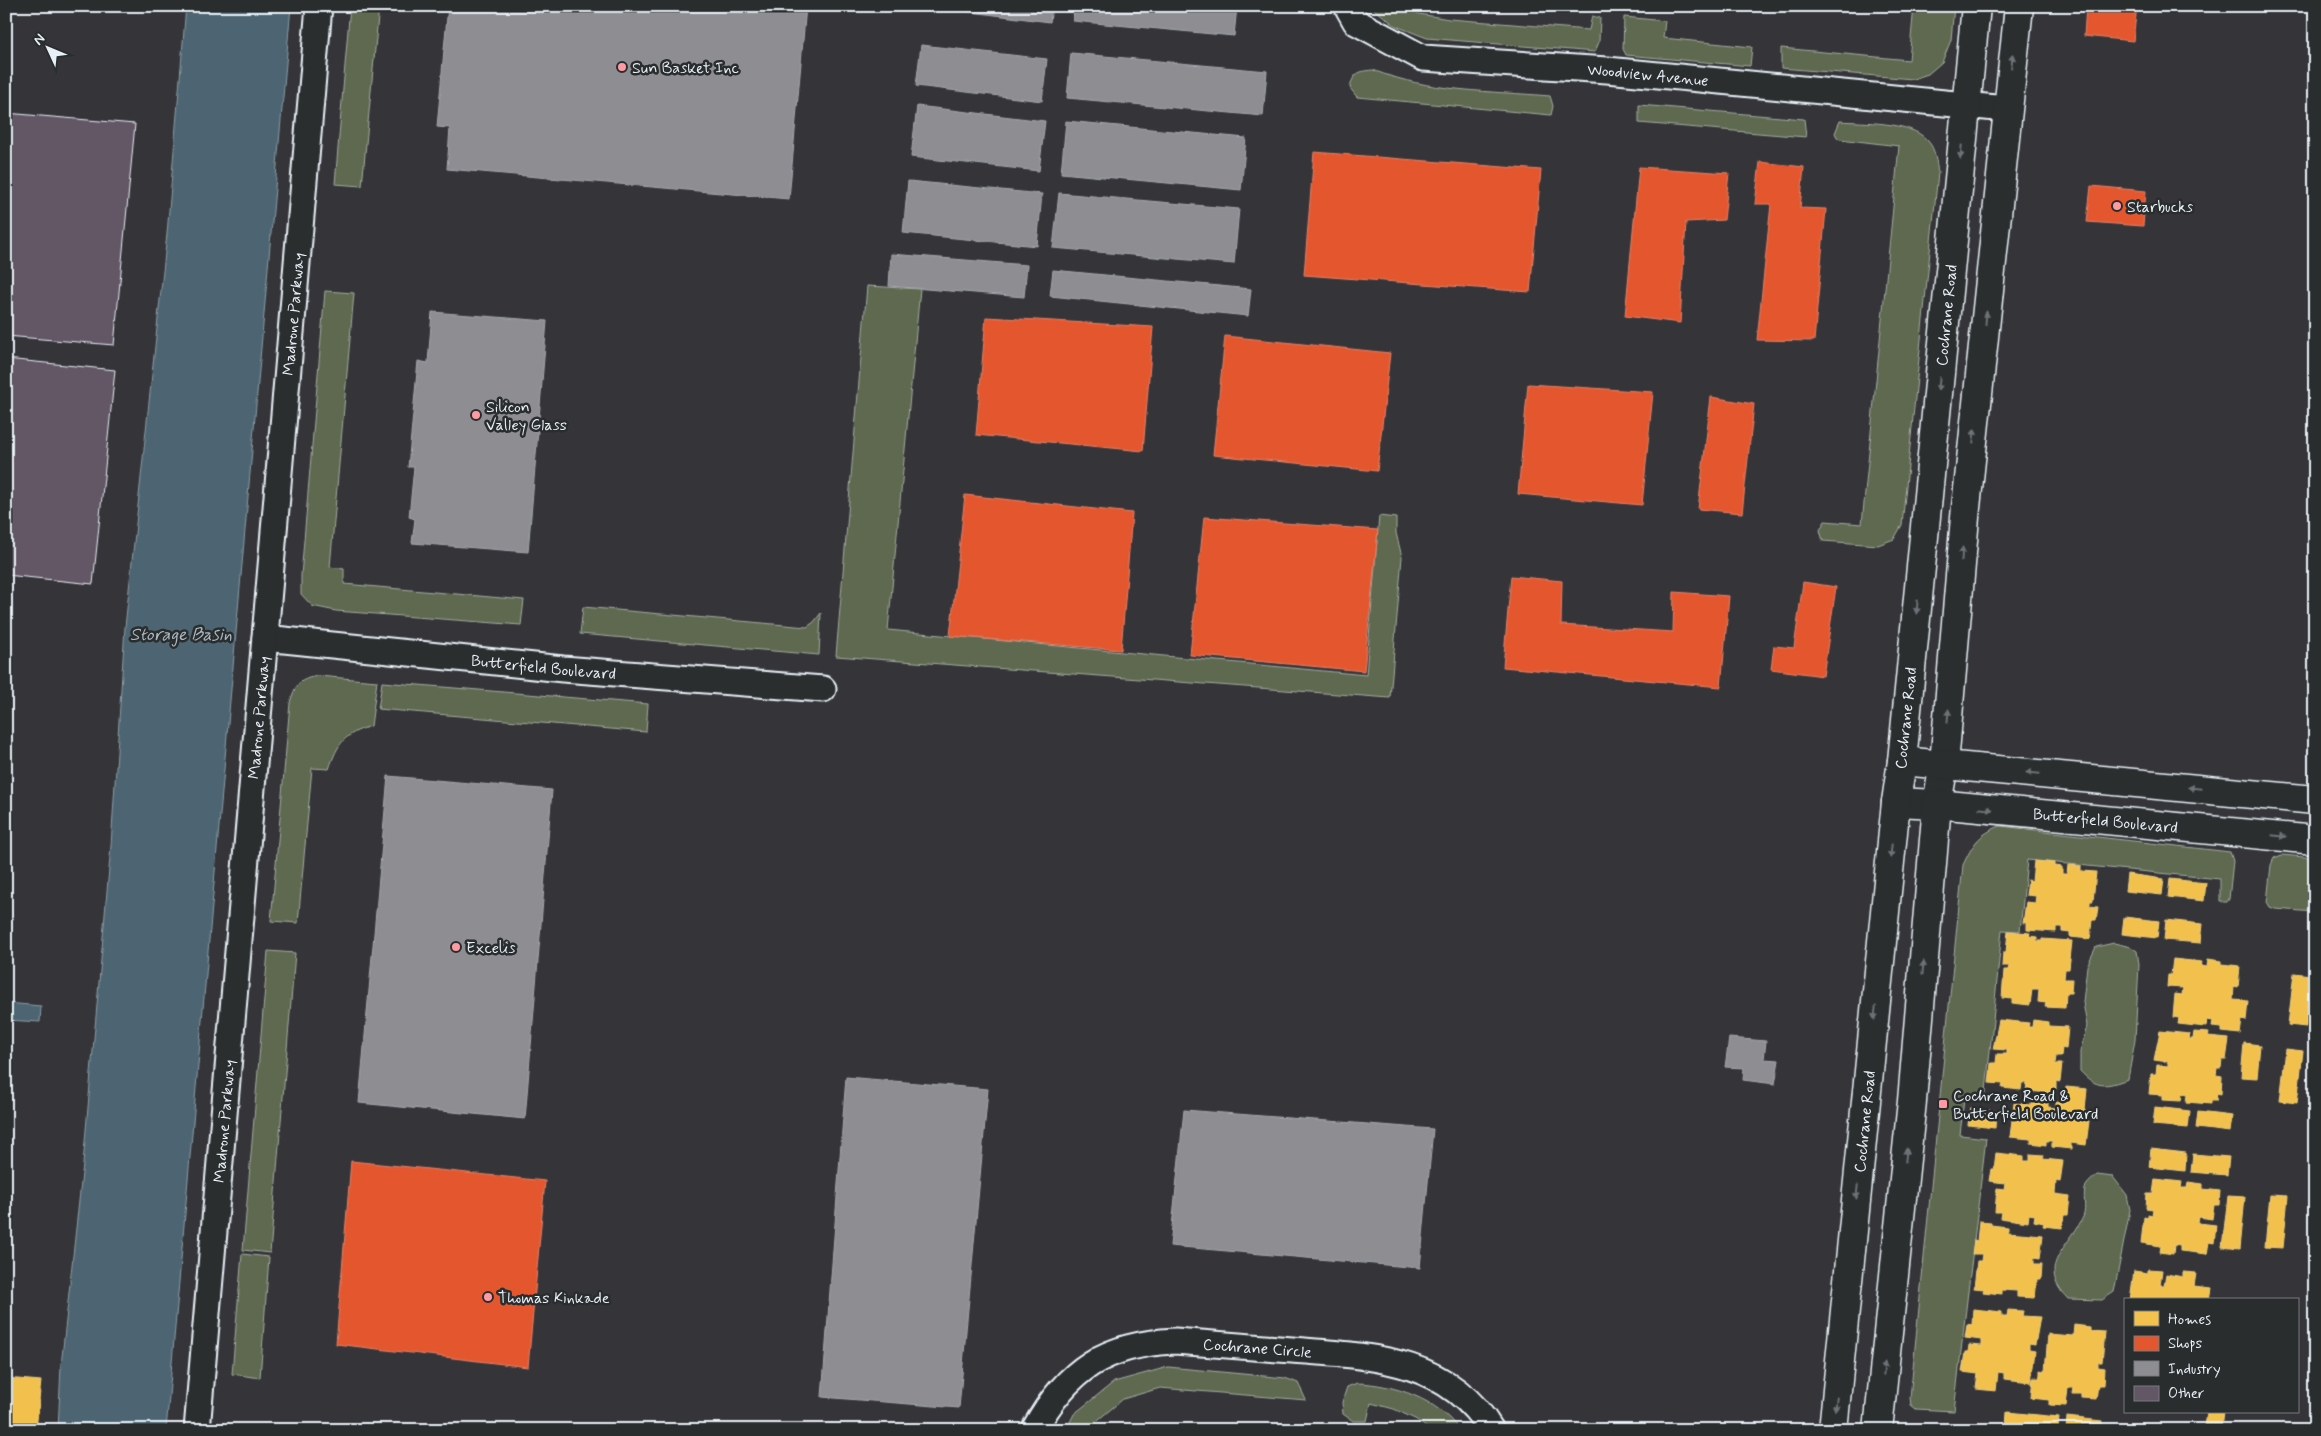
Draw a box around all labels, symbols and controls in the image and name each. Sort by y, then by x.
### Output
north arrow [22,22,72,72]
text: N [30,30,49,49]
one-way arrow [2008,52,2016,68]
place label: Sun Basket Inc [632,58,739,79]
street label: Woodview Avenue [1587,60,1709,92]
marker: Sun Basket Inc [616,61,628,73]
one-way arrow [1957,144,1965,160]
place label: Starbucks [2127,197,2193,218]
marker: Starbucks [2111,200,2123,212]
street label: Madrone Parkway [278,252,310,377]
street label: Cochrane Road [1932,263,1963,367]
one-way arrow [1982,310,1990,326]
one-way arrow [1935,376,1943,392]
place label: Silicon Valley Glass [486,397,567,436]
marker: Silicon Valley Glass [470,409,482,421]
one-way arrow [1970,428,1978,444]
one-way arrow [1958,545,1966,561]
one-way arrow [1913,599,1921,615]
water label: Storage Basin [130,623,232,647]
street label: Butterfield Boulevard [470,650,617,685]
street label: Madrone Parkway [244,655,275,780]
street label: Cochrane Road [1891,666,1922,770]
one-way arrow [1944,707,1952,723]
one-way arrow [2025,768,2041,776]
one-way arrow [2186,784,2202,792]
street label: Butterfield Boulevard [2032,804,2179,839]
one-way arrow [1978,805,1994,813]
one-way arrow [2271,832,2287,840]
one-way arrow [1887,843,1895,859]
place label: Excelis [466,938,515,959]
marker: Excelis [450,941,462,953]
one-way arrow [1920,960,1928,976]
one-way arrow [1871,1005,1879,1021]
street label: Madrone Parkway [209,1059,241,1184]
street label: Cochrane Road [1850,1070,1881,1174]
place label: Cochrane Road & Butterfield Boulevard [1953,1086,2098,1125]
marker: Cochrane Road & Butterfield Boulevard [1937,1098,1949,1110]
one-way arrow [1902,1147,1910,1163]
one-way arrow [1853,1184,1861,1200]
place label: Thomas Kinkade [498,1288,610,1309]
marker: Thomas Kinkade [482,1291,494,1303]
legend [2124,1298,2298,1414]
text: Homes [2168,1310,2211,1330]
street label: Cochrane Circle [1202,1334,1313,1363]
text: Shops [2168,1334,2203,1354]
text: Industry [2168,1360,2221,1380]
one-way arrow [1880,1361,1888,1377]
text: Other [2168,1384,2204,1404]
one-way arrow [1832,1397,1840,1413]

